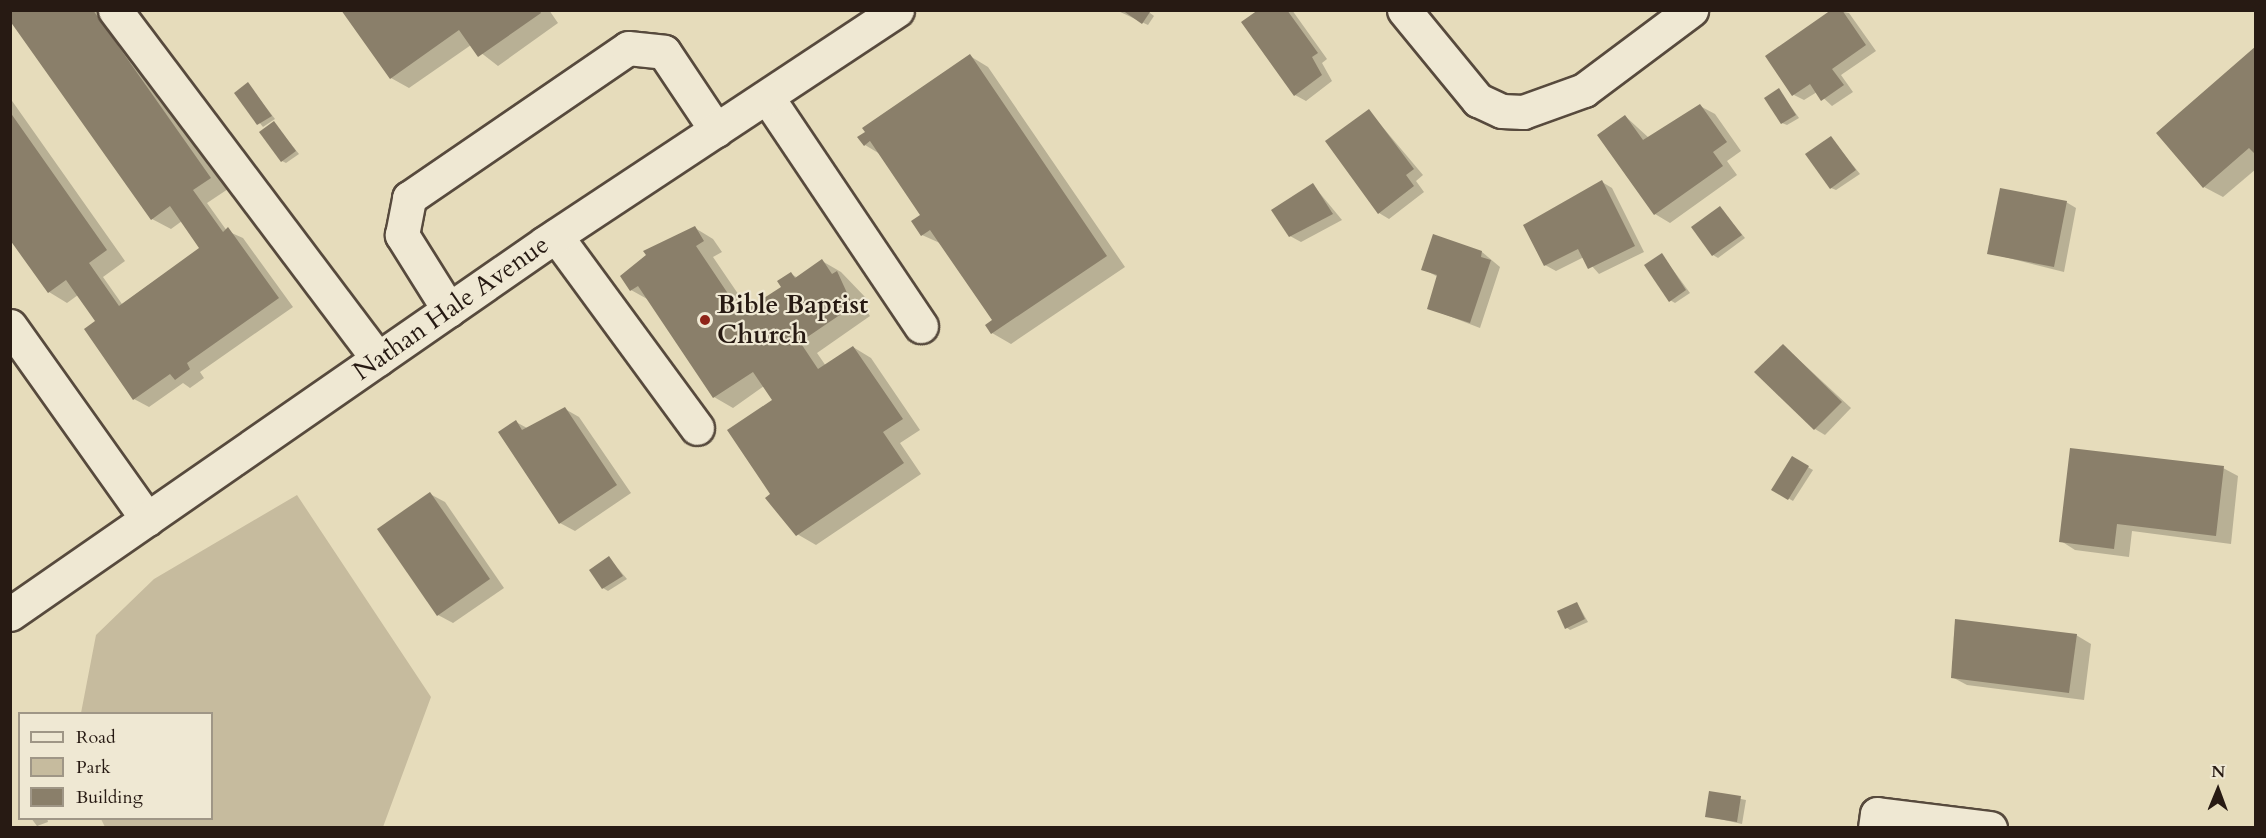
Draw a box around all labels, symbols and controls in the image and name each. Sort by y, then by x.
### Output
street label: Nathan Hale Avenue [347,229,555,387]
place label: Bible Baptist Church [717,289,868,350]
marker: Bible Baptist Church [698,313,712,327]
legend [18,712,213,820]
text: Road [76,725,116,750]
text: Park [76,755,111,780]
north arrow [2188,760,2248,820]
text: N [2211,761,2225,783]
text: Building [76,785,143,810]

